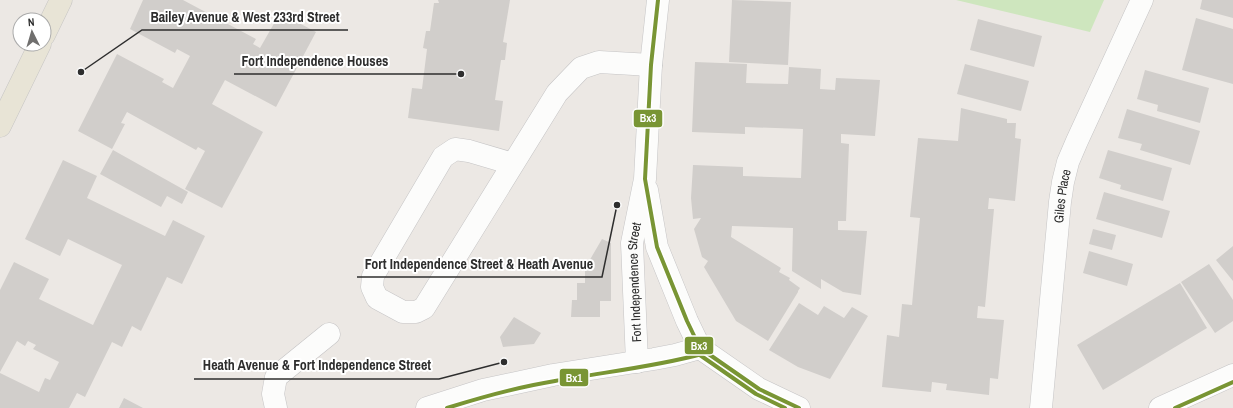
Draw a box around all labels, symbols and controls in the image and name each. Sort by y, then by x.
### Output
callout: Bailey Avenue & West 233rd Street [142,4,348,30]
text: Bailey Avenue & West 233rd Street [150,8,340,26]
north arrow [12,12,52,52]
text: N [27,15,35,29]
callout: Fort Independence Houses [234,48,396,74]
text: Fort Independence Houses [242,52,388,70]
line badge: Bx3 [633,109,663,128]
text: Bx3 [640,111,656,125]
street label: Giles Place [1050,167,1074,224]
street label: Fort Independence Street [624,221,645,343]
callout: Fort Independence Street & Heath Avenue [357,251,602,277]
text: Fort Independence Street & Heath Avenue [365,255,593,273]
line badge: Bx3 [684,336,714,355]
text: Bx3 [691,339,707,353]
callout: Heath Avenue & Fort Independence Street [194,353,439,379]
text: Heath Avenue & Fort Independence Street [203,356,431,374]
line badge: Bx1 [559,368,589,387]
text: Bx1 [566,371,582,385]

